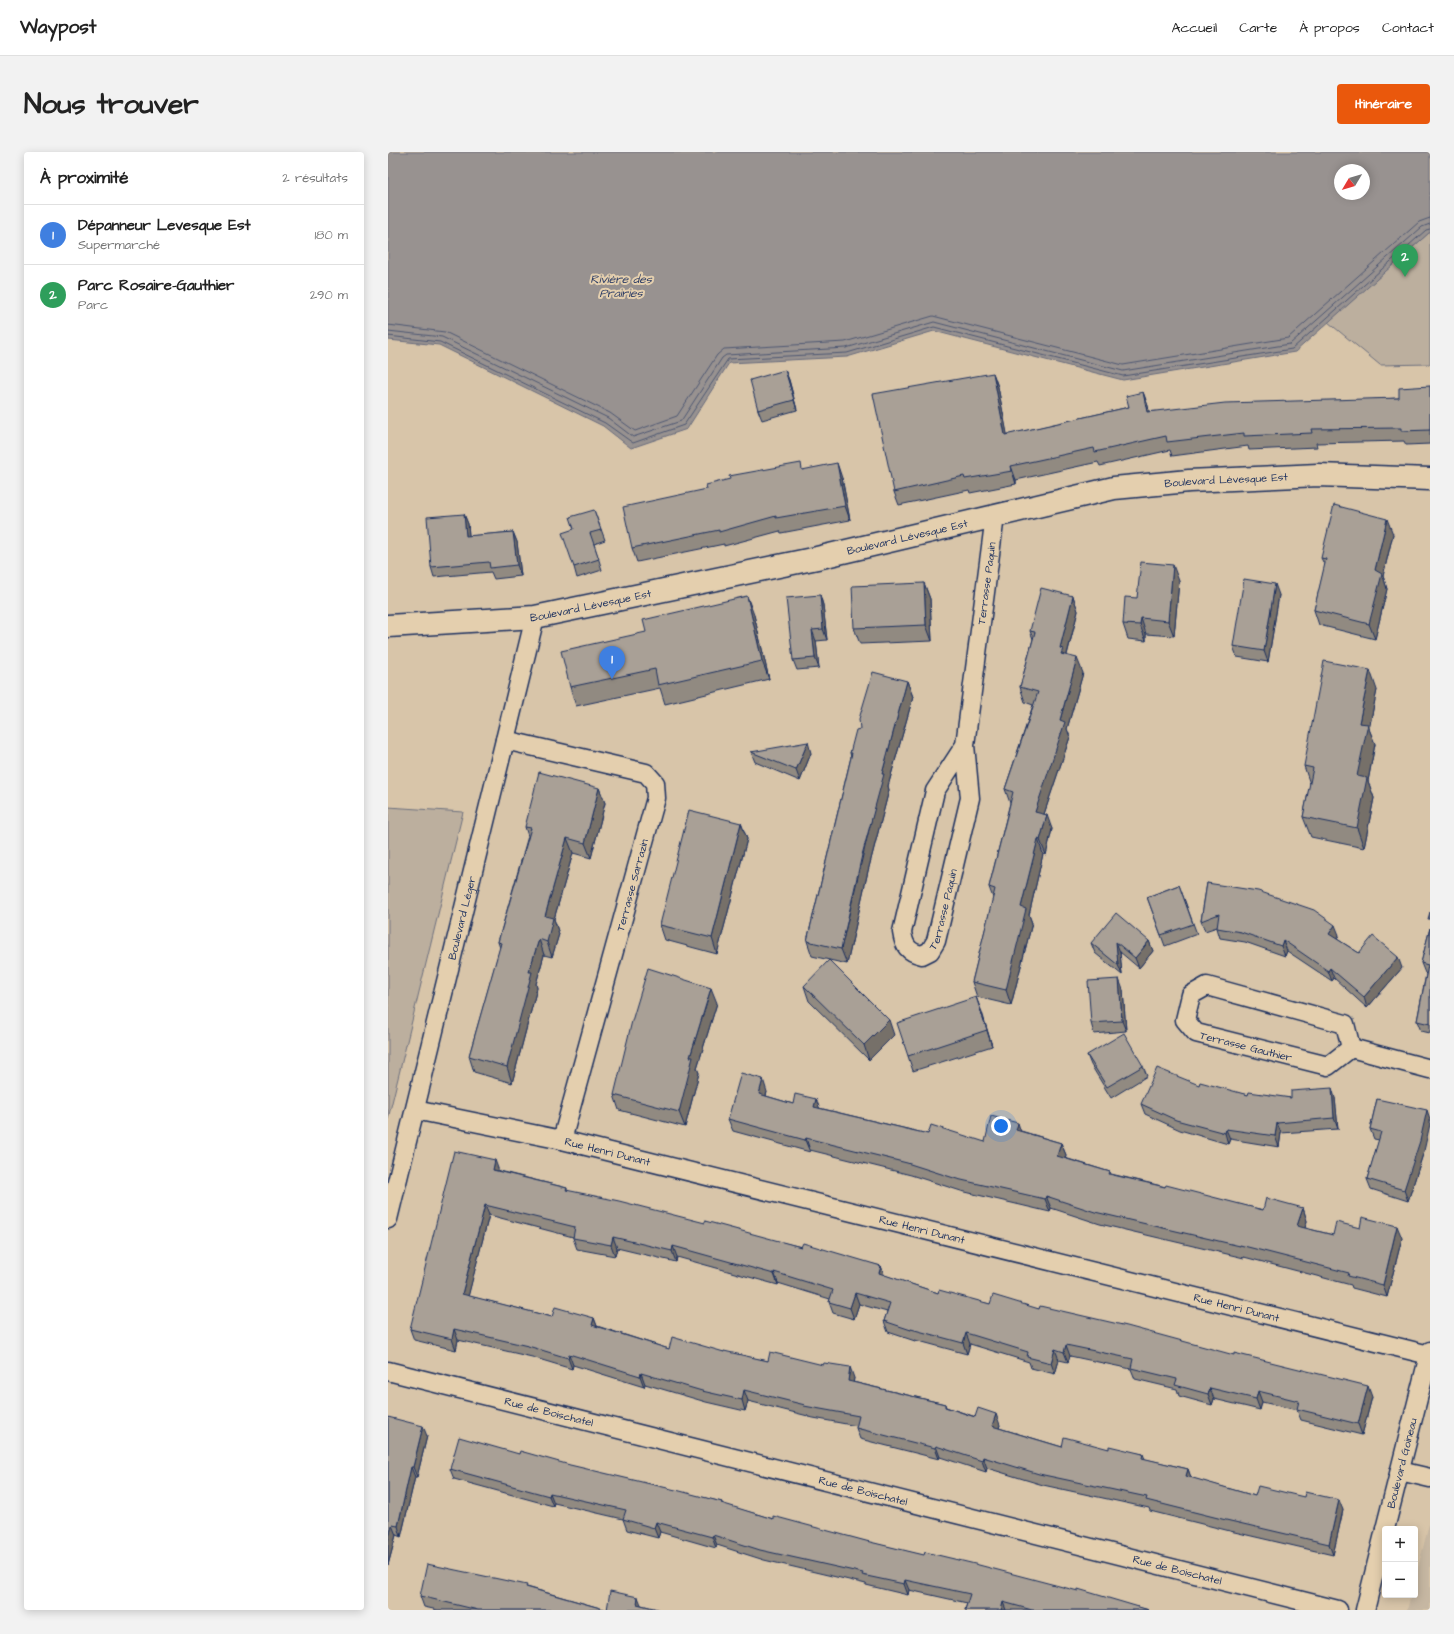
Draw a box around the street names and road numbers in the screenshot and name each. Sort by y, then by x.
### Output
street label: Boulevard Lévesque Est [1164,469,1289,491]
street label: Boulevard Lévesque Est [845,516,970,559]
street label: Terrasse Paquin [974,541,1000,625]
street label: Boulevard Lévesque Est [529,586,653,625]
street label: Terrasse Sarrazin [613,837,652,933]
street label: Terrasse Paquin [925,867,961,953]
street label: Boulevard Léger [445,874,480,962]
street label: Terrasse Gauthier [1198,1028,1293,1065]
street label: Rue Henri Dunant [563,1134,652,1170]
street label: Rue Henri Dunant [877,1212,967,1248]
street label: Rue Henri Dunant [1192,1290,1281,1326]
street label: Rue de Boischatel [503,1394,595,1430]
street label: Boulevard Goineau [1383,1416,1421,1510]
street label: Rue de Boischatel [817,1473,909,1509]
street label: Rue de Boischatel [1131,1552,1224,1589]

